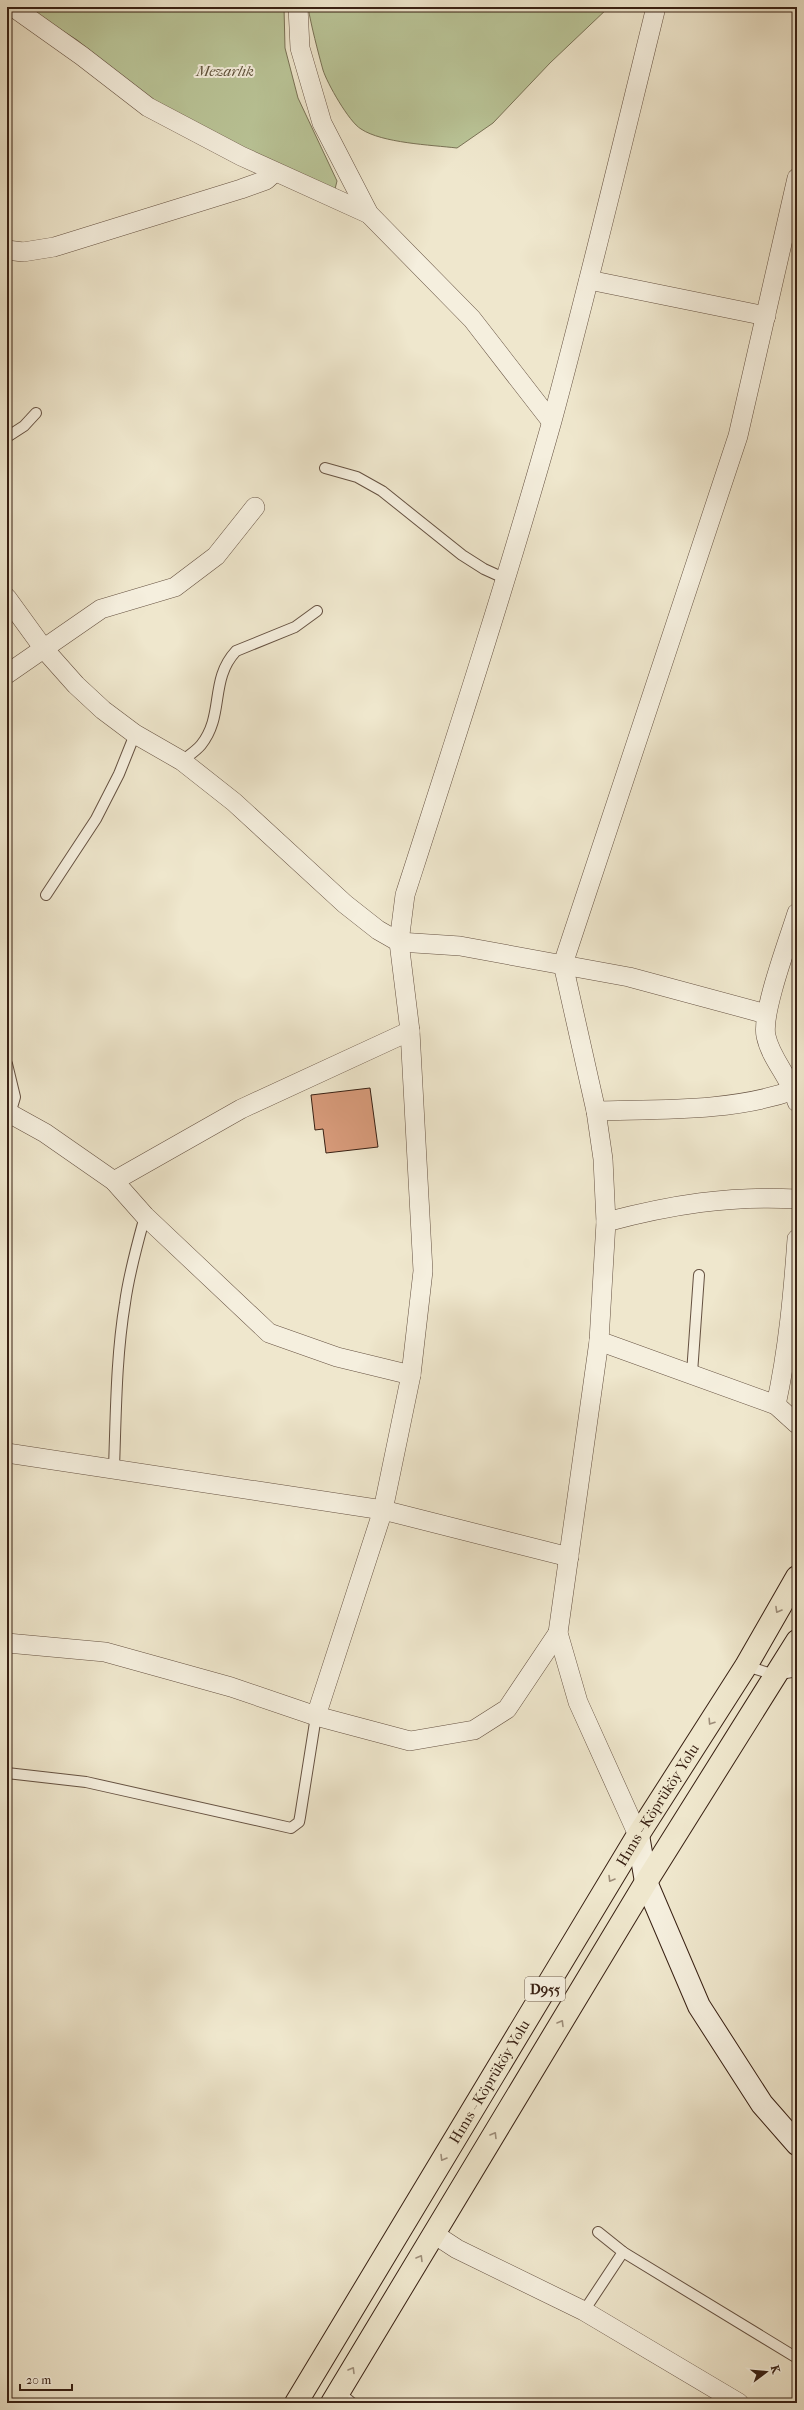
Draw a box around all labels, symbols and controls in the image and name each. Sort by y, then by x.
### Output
park label: Mezarlık [195,62,254,80]
one-way arrow [775,1606,782,1614]
one-way arrow [708,1718,715,1725]
street label: Hınıs - Köprüköy Yolu [612,1740,703,1869]
one-way arrow [609,1875,616,1882]
road number: D955 [525,1977,565,2001]
street label: Hınıs - Köprüköy Yolu [445,2016,534,2147]
one-way arrow [556,2020,563,2027]
one-way arrow [489,2132,496,2139]
one-way arrow [441,2154,448,2161]
one-way arrow [415,2255,422,2262]
north arrow [746,2352,786,2392]
text: K [768,2364,783,2376]
scale bar [20,2366,72,2392]
one-way arrow [348,2367,355,2374]
text: 20 m [26,2373,51,2387]

